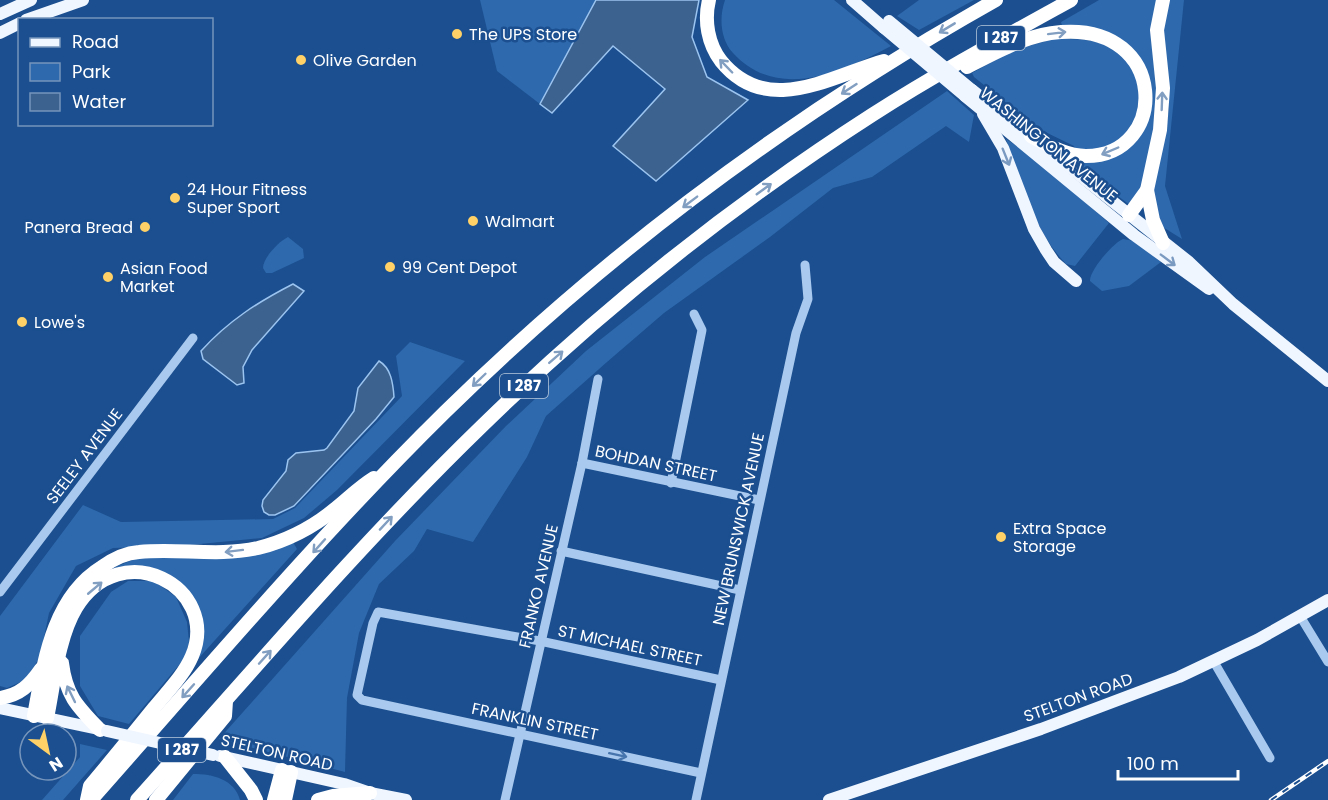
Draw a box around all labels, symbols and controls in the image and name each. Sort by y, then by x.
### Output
legend [18,18,213,126]
place label: The UPS Store [469,23,577,46]
one-way arrow [939,23,956,35]
road number: I 287 [977,26,1025,50]
marker: The UPS Store [450,27,464,41]
one-way arrow [1046,27,1066,38]
text: Road [72,29,119,54]
place label: Olive Garden [313,49,417,72]
marker: Olive Garden [294,53,308,67]
text: Park [72,59,111,84]
one-way arrow [719,59,734,74]
street label: WASHINGTON AVENUE [975,82,1122,207]
one-way arrow [841,84,858,96]
text: Water [72,89,126,114]
one-way arrow [1157,92,1168,112]
one-way arrow [1101,145,1119,157]
one-way arrow [1001,147,1012,165]
place label: 24 Hour Fitness Super Sport [187,178,307,219]
one-way arrow [755,183,771,196]
marker: 24 Hour Fitness Super Sport [168,191,182,205]
one-way arrow [682,195,698,208]
place label: Walmart [485,210,555,233]
marker: Walmart [466,214,480,228]
place label: Panera Bread [24,216,133,239]
marker: Panera Bread [138,220,152,234]
one-way arrow [1159,254,1175,266]
place label: 99 Cent Depot [402,256,517,279]
place label: Asian Food Market [120,257,208,298]
marker: 99 Cent Depot [383,260,397,274]
marker: Asian Food Market [101,270,115,284]
place label: Lowe's [34,311,85,334]
marker: Lowe's [15,315,29,329]
one-way arrow [548,350,563,364]
one-way arrow [472,373,487,387]
road number: I 287 [500,374,548,398]
street label: SEELEY AVENUE [41,404,128,509]
street label: NEW BRUNSWICK AVENUE [707,431,770,627]
street label: BOHDAN STREET [593,439,719,488]
one-way arrow [379,515,393,530]
place label: Extra Space Storage [1013,517,1106,558]
street label: FRANKO AVENUE [513,522,564,650]
marker: Extra Space Storage [994,530,1008,544]
one-way arrow [312,538,326,553]
one-way arrow [225,545,245,556]
one-way arrow [87,581,103,594]
street label: ST MICHAEL STREET [556,619,704,672]
one-way arrow [258,650,272,665]
street label: STELTON ROAD [1021,667,1136,728]
one-way arrow [181,683,195,698]
one-way arrow [64,686,76,704]
street label: FRANKLIN STREET [470,697,601,746]
north arrow [18,722,78,782]
street label: STELTON ROAD [219,728,335,777]
road number: I 287 [158,738,206,762]
scale bar [1118,743,1238,781]
one-way arrow [607,750,627,761]
text: N [45,751,67,777]
text: 100 m [1127,751,1179,776]

